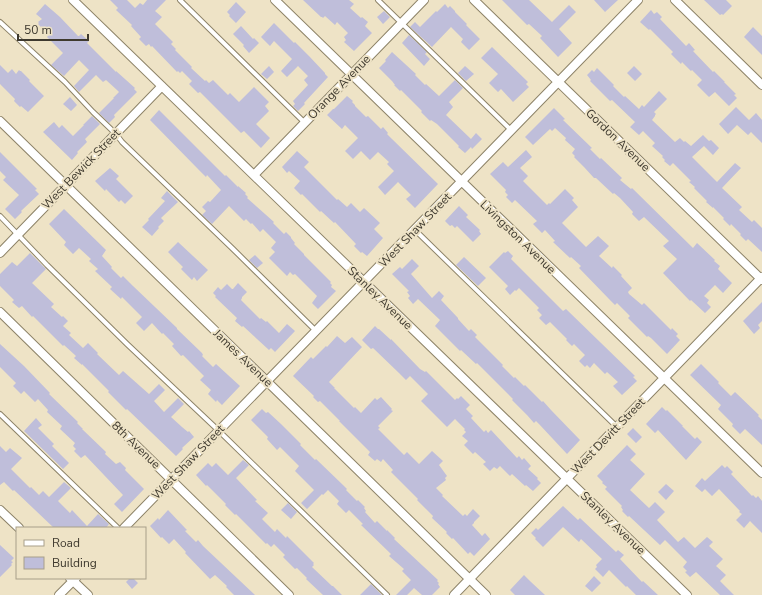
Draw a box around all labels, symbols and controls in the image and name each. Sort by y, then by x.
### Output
scale bar [18,16,88,42]
text: 50 m [24,22,52,38]
street label: Orange Avenue [304,51,374,123]
street label: Gordon Avenue [582,105,654,175]
street label: West Bewick Street [38,125,124,213]
street label: West Shaw Street [375,189,455,271]
street label: Livingston Avenue [477,197,559,277]
street label: Stanley Avenue [344,263,416,333]
street label: James Avenue [209,325,276,390]
street label: West Devitt Street [567,394,649,478]
street label: 8th Avenue [108,418,164,472]
street label: West Shaw Street [148,421,228,503]
street label: Stanley Avenue [577,488,649,558]
legend [16,527,146,579]
text: Road [52,535,80,551]
text: Building [52,555,97,571]

